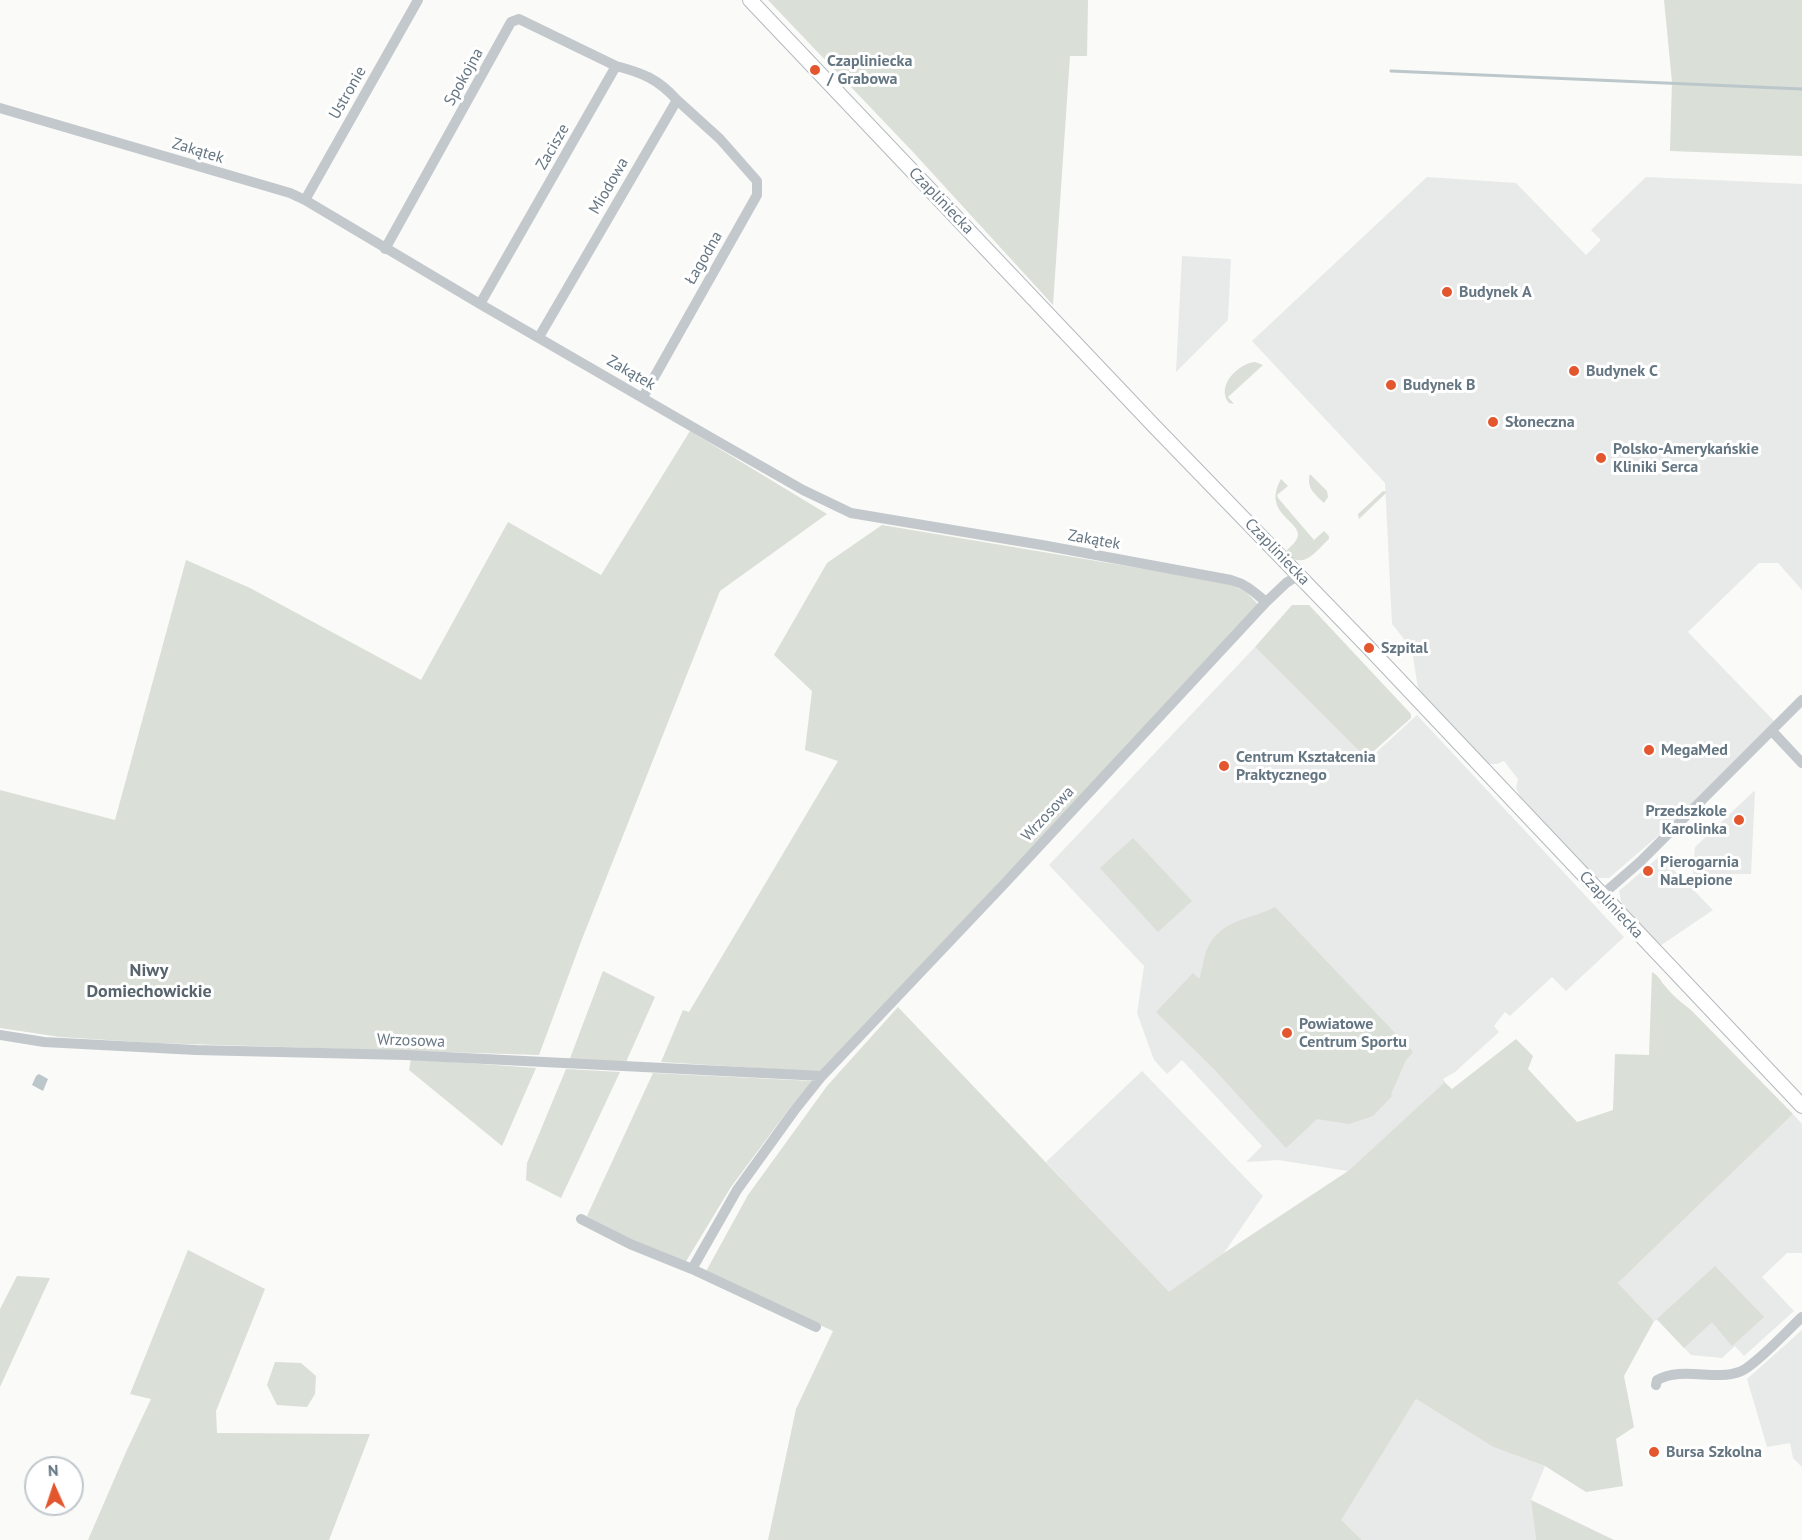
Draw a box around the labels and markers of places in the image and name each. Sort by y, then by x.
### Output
place label: Czapliniecka / Grabowa [827,51,912,89]
marker: Czapliniecka / Grabowa [808,63,822,77]
place label: Budynek A [1459,282,1532,302]
marker: Budynek A [1440,285,1454,299]
place label: Budynek C [1586,361,1658,381]
marker: Budynek C [1567,364,1581,378]
place label: Budynek B [1403,375,1476,395]
marker: Budynek B [1384,378,1398,392]
place label: Słoneczna [1505,412,1575,432]
marker: Słoneczna [1486,415,1500,429]
place label: Polsko-Amerykańskie Kliniki Serca [1613,439,1759,477]
marker: Polsko-Amerykańskie Kliniki Serca [1594,451,1608,465]
place label: Szpital [1381,638,1428,658]
marker: Szpital [1362,641,1376,655]
place label: MegaMed [1661,740,1728,760]
marker: MegaMed [1642,743,1656,757]
place label: Centrum Kształcenia Praktycznego [1236,747,1376,785]
marker: Centrum Kształcenia Praktycznego [1217,759,1231,773]
place label: Przedszkole Karolinka [1646,801,1727,839]
marker: Przedszkole Karolinka [1732,813,1746,827]
place label: Pierogarnia NaLepione [1660,852,1739,890]
marker: Pierogarnia NaLepione [1641,864,1655,878]
place label: Powiatowe Centrum Sportu [1299,1014,1407,1052]
marker: Powiatowe Centrum Sportu [1280,1026,1294,1040]
place label: Bursa Szkolna [1666,1442,1762,1462]
marker: Bursa Szkolna [1647,1445,1661,1459]

